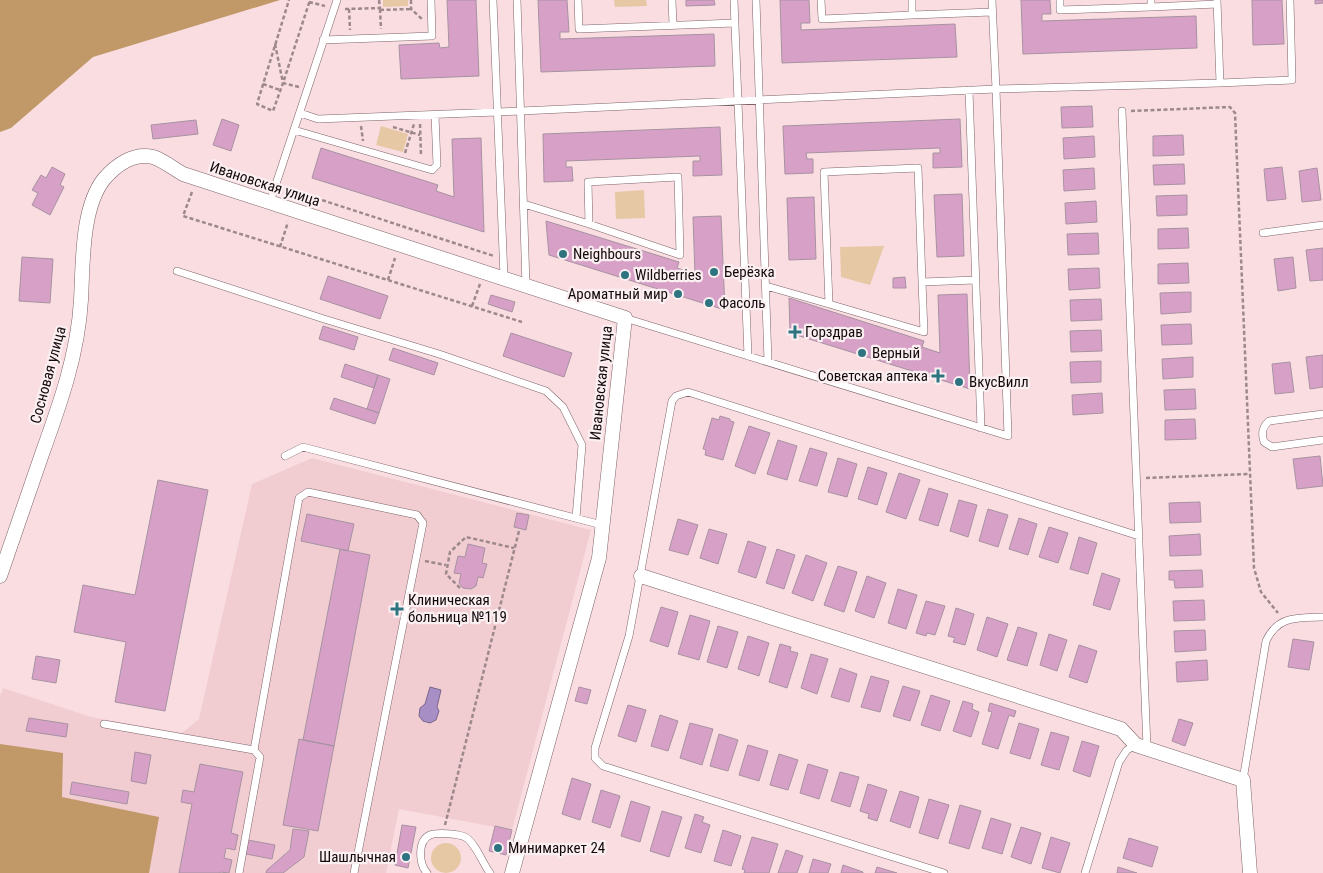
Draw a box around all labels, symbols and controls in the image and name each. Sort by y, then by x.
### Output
street label: Ивановская улица [208,158,322,210]
place label: Neighbours [573,245,641,263]
marker: Neighbours [557,248,569,260]
place label: Берёзка [724,263,775,281]
place label: Wildberries [635,266,702,284]
marker: Берёзка [708,266,720,278]
marker: Wildberries [619,269,631,281]
place label: Ароматный мир [568,285,668,303]
marker: Ароматный мир [672,288,684,300]
place label: Фасоль [719,294,766,312]
marker: Фасоль [703,297,715,309]
place label: Горздрав [805,323,863,341]
street label: Сосновая улица [26,324,70,426]
street label: Ивановская улица [586,325,616,441]
marker: Горздрав [789,326,801,338]
place label: Верный [872,344,920,362]
marker: Верный [856,347,868,359]
place label: Советская аптека [818,367,928,385]
marker: Советская аптека [932,370,944,382]
place label: ВкусВилл [969,373,1029,391]
marker: ВкусВилл [953,376,965,388]
place label: Клиническая больница №119 [408,591,507,626]
marker: Клиническая больница №119 [390,602,404,616]
place label: Минимаркет 24 [508,839,605,857]
marker: Минимаркет 24 [492,842,504,854]
place label: Шашлычная [319,848,396,866]
marker: Шашлычная [400,851,412,863]

